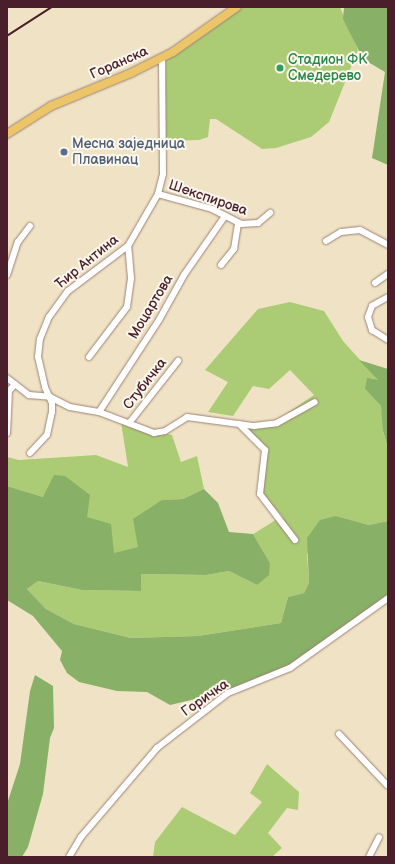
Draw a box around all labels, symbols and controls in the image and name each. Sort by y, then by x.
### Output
street label: Горанска [87,43,151,83]
place label: Стадион ФК Смедерево [288,52,367,84]
marker: Стадион ФК Смедерево [275,63,285,73]
place label: Месна заједница Плавинац [72,136,185,168]
marker: Месна заједница Плавинац [59,147,69,157]
street label: Шекспирова [166,177,250,219]
street label: Ћир Антина [52,231,122,293]
street label: Моцартова [125,272,177,342]
street label: Стубичка [120,355,170,413]
street label: Горичка [178,676,232,720]

